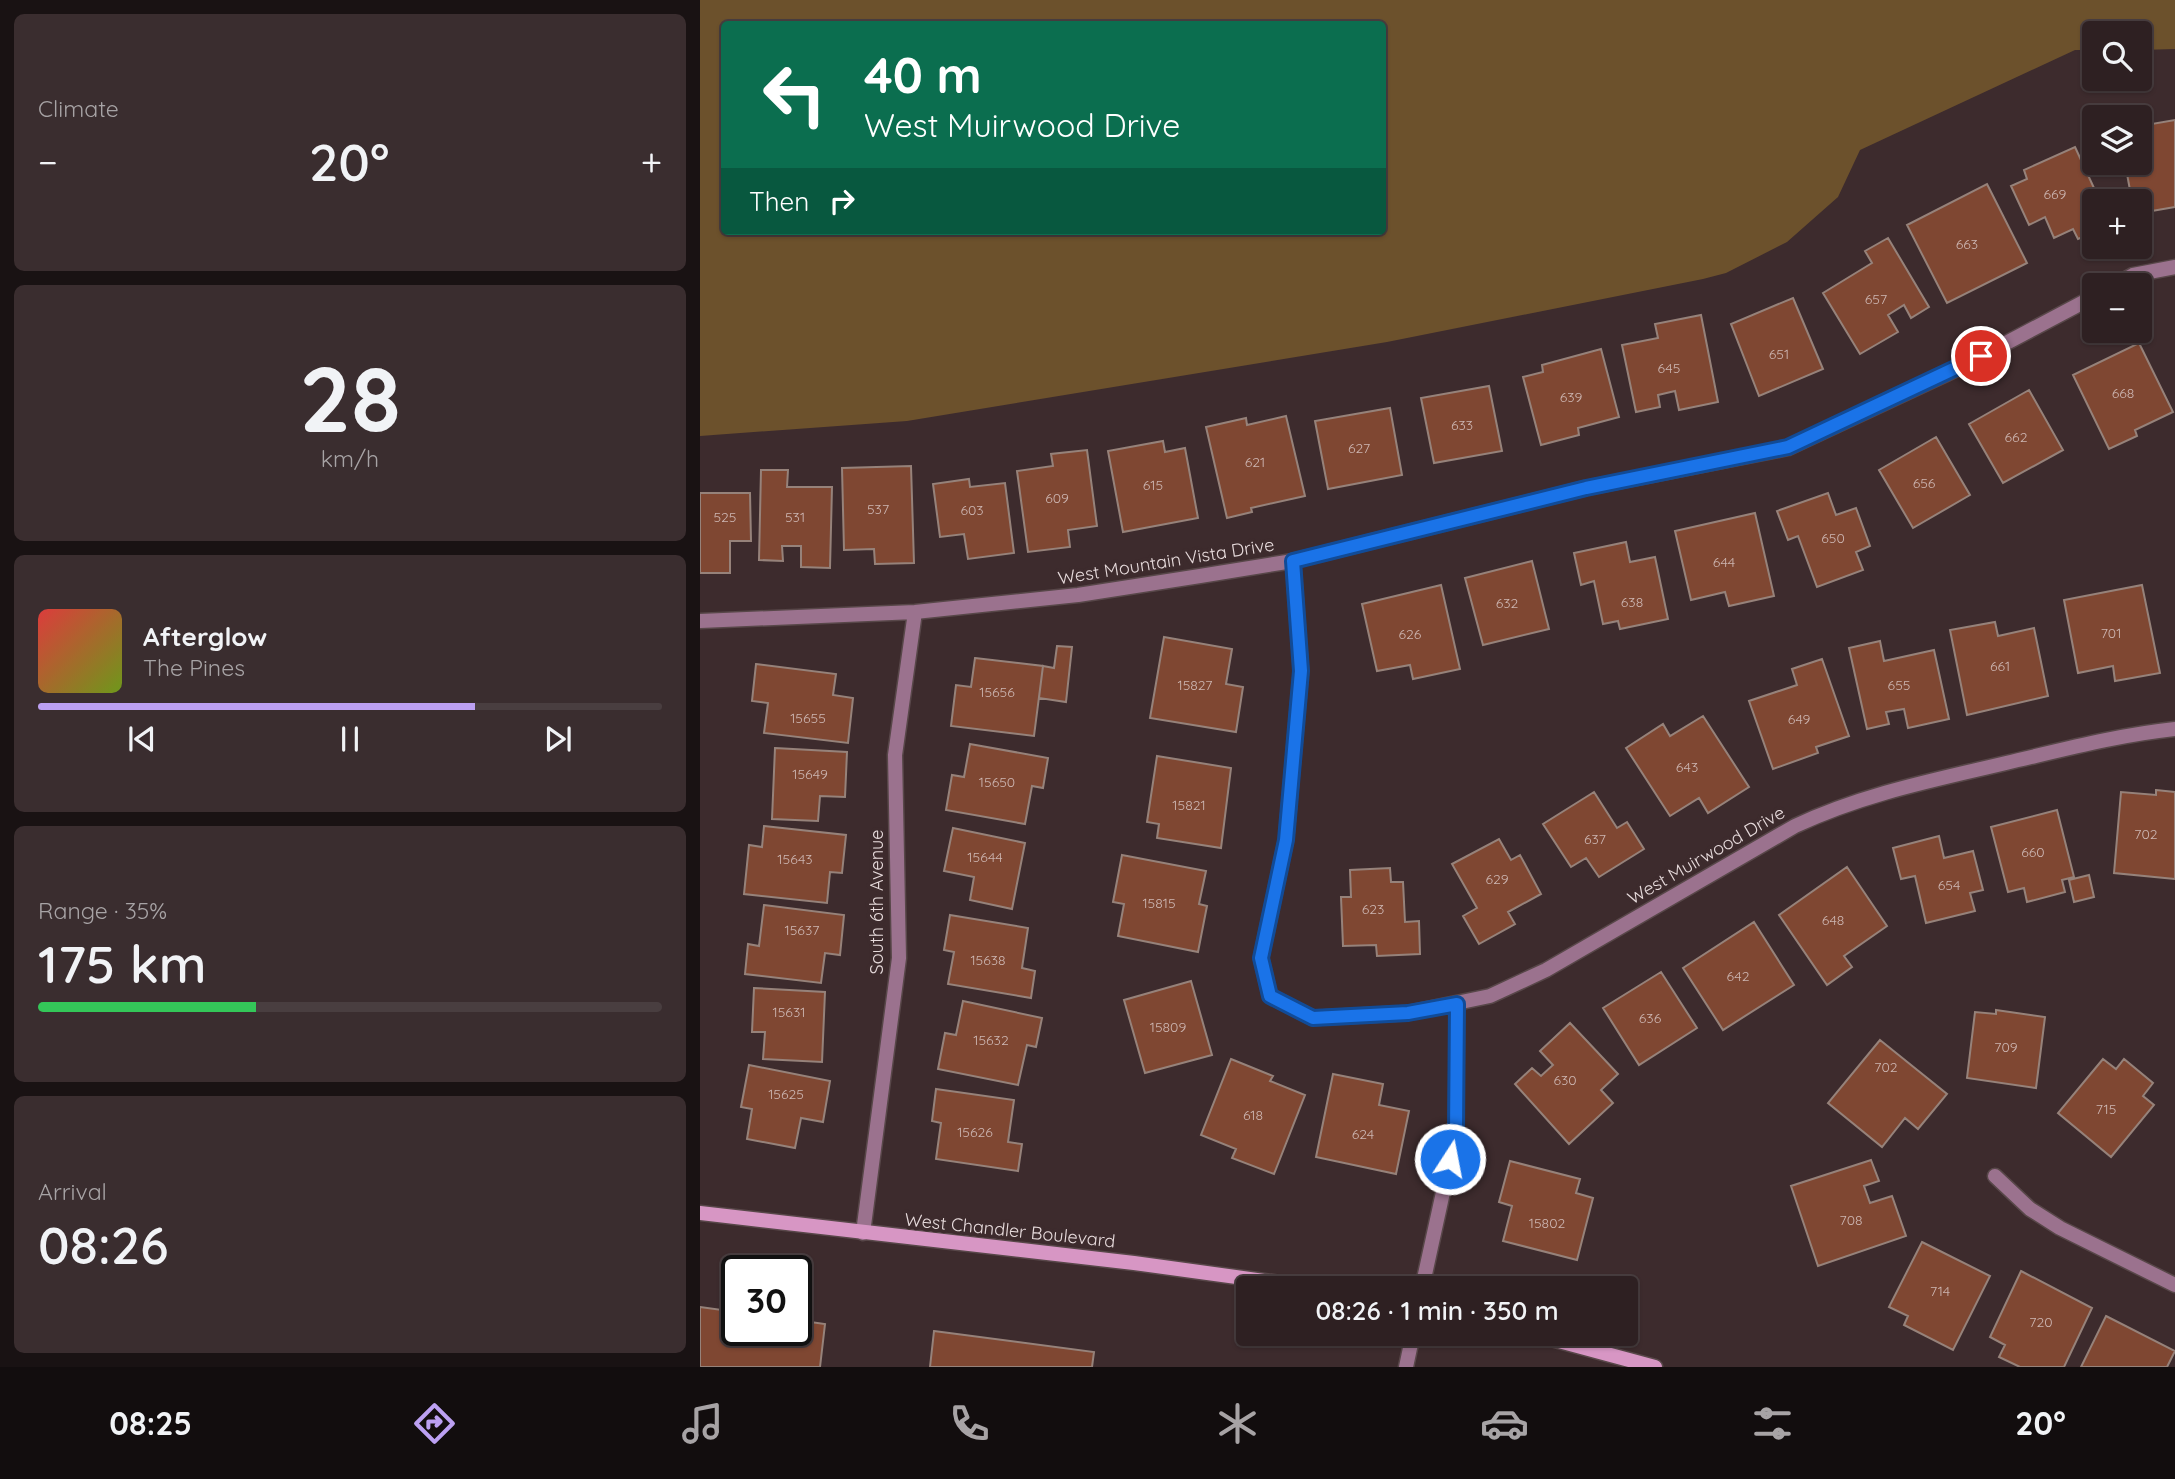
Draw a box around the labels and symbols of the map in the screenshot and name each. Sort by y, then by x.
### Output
house number: 669 [2044,185,2067,203]
house number: 663 [1956,235,1978,253]
house number: 657 [1865,290,1887,308]
pin [1951,326,2011,386]
house number: 651 [1769,345,1789,363]
house number: 645 [1658,359,1680,377]
house number: 668 [2112,384,2134,402]
house number: 639 [1560,388,1583,406]
house number: 633 [1451,416,1473,434]
house number: 662 [2005,428,2028,446]
house number: 627 [1348,439,1370,457]
house number: 621 [1245,453,1265,471]
house number: 656 [1913,474,1936,492]
house number: 615 [1143,476,1163,494]
house number: 609 [1045,489,1069,507]
house number: 537 [867,500,889,518]
house number: 603 [960,501,984,519]
house number: 525 [713,508,737,526]
house number: 531 [785,508,805,526]
house number: 650 [1821,529,1845,547]
street label: West Mountain Vista Drive [1056,533,1276,589]
house number: 644 [1713,553,1735,571]
house number: 638 [1621,593,1643,611]
house number: 632 [1496,594,1519,612]
house number: 701 [2101,624,2121,642]
house number: 626 [1399,625,1422,643]
house number: 661 [1990,657,2010,675]
house number: 15827 [1177,676,1213,694]
house number: 655 [1888,676,1910,694]
house number: 15656 [979,683,1015,701]
house number: 15655 [790,709,826,727]
house number: 649 [1788,710,1811,728]
house number: 643 [1676,758,1698,776]
house number: 15649 [792,765,828,783]
house number: 15650 [979,773,1015,791]
house number: 15821 [1172,796,1206,814]
street label: West Muirwood Drive [1623,801,1789,909]
house number: 702 [2134,825,2158,843]
street label: South 6th Avenue [865,830,888,974]
house number: 637 [1584,830,1606,848]
house number: 660 [2021,843,2045,861]
house number: 15644 [967,848,1003,866]
house number: 15643 [777,850,813,868]
house number: 629 [1485,870,1509,888]
house number: 654 [1938,876,1960,894]
house number: 15815 [1142,894,1176,912]
house number: 623 [1362,900,1384,918]
house number: 648 [1822,911,1844,929]
house number: 15637 [785,921,819,939]
house number: 15638 [970,951,1006,969]
house number: 642 [1727,967,1750,985]
house number: 15631 [773,1003,805,1021]
house number: 636 [1639,1009,1662,1027]
house number: 15809 [1150,1018,1186,1036]
house number: 15632 [973,1031,1009,1049]
house number: 709 [1994,1038,2018,1056]
house number: 702 [1874,1058,1898,1076]
house number: 630 [1553,1071,1577,1089]
house number: 15625 [768,1085,804,1103]
house number: 715 [2096,1100,2116,1118]
house number: 618 [1243,1106,1263,1124]
position arrow [1413,1122,1487,1196]
house number: 15626 [957,1123,993,1141]
house number: 624 [1352,1125,1374,1143]
street label: West Chandler Boulevard [904,1208,1116,1252]
house number: 708 [1839,1211,1863,1229]
house number: 15802 [1529,1214,1565,1232]
speed limit sign: 30 [721,1255,812,1346]
house number: 714 [1930,1282,1950,1300]
house number: 720 [2029,1313,2053,1331]

